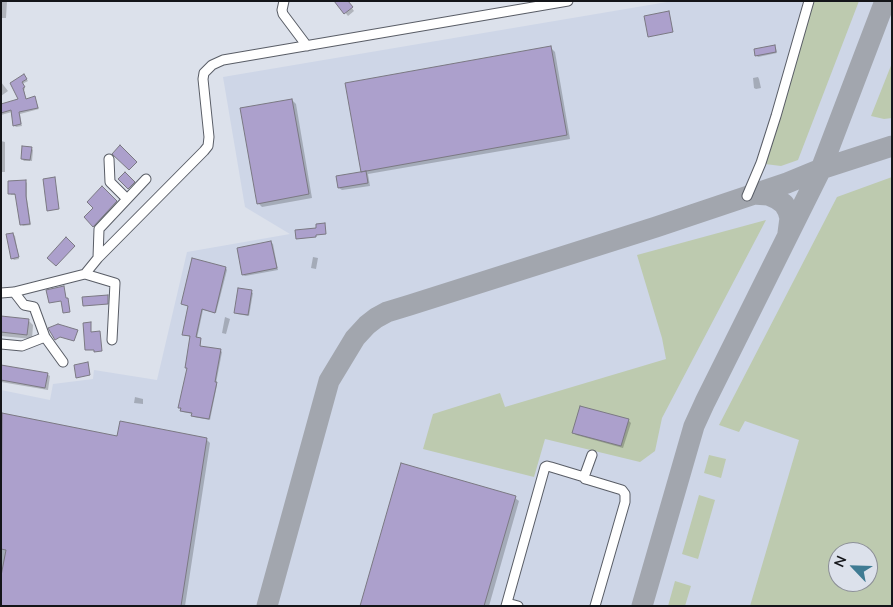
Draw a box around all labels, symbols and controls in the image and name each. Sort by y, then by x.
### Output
north arrow [828,542,878,592]
text: N [830,553,851,570]

